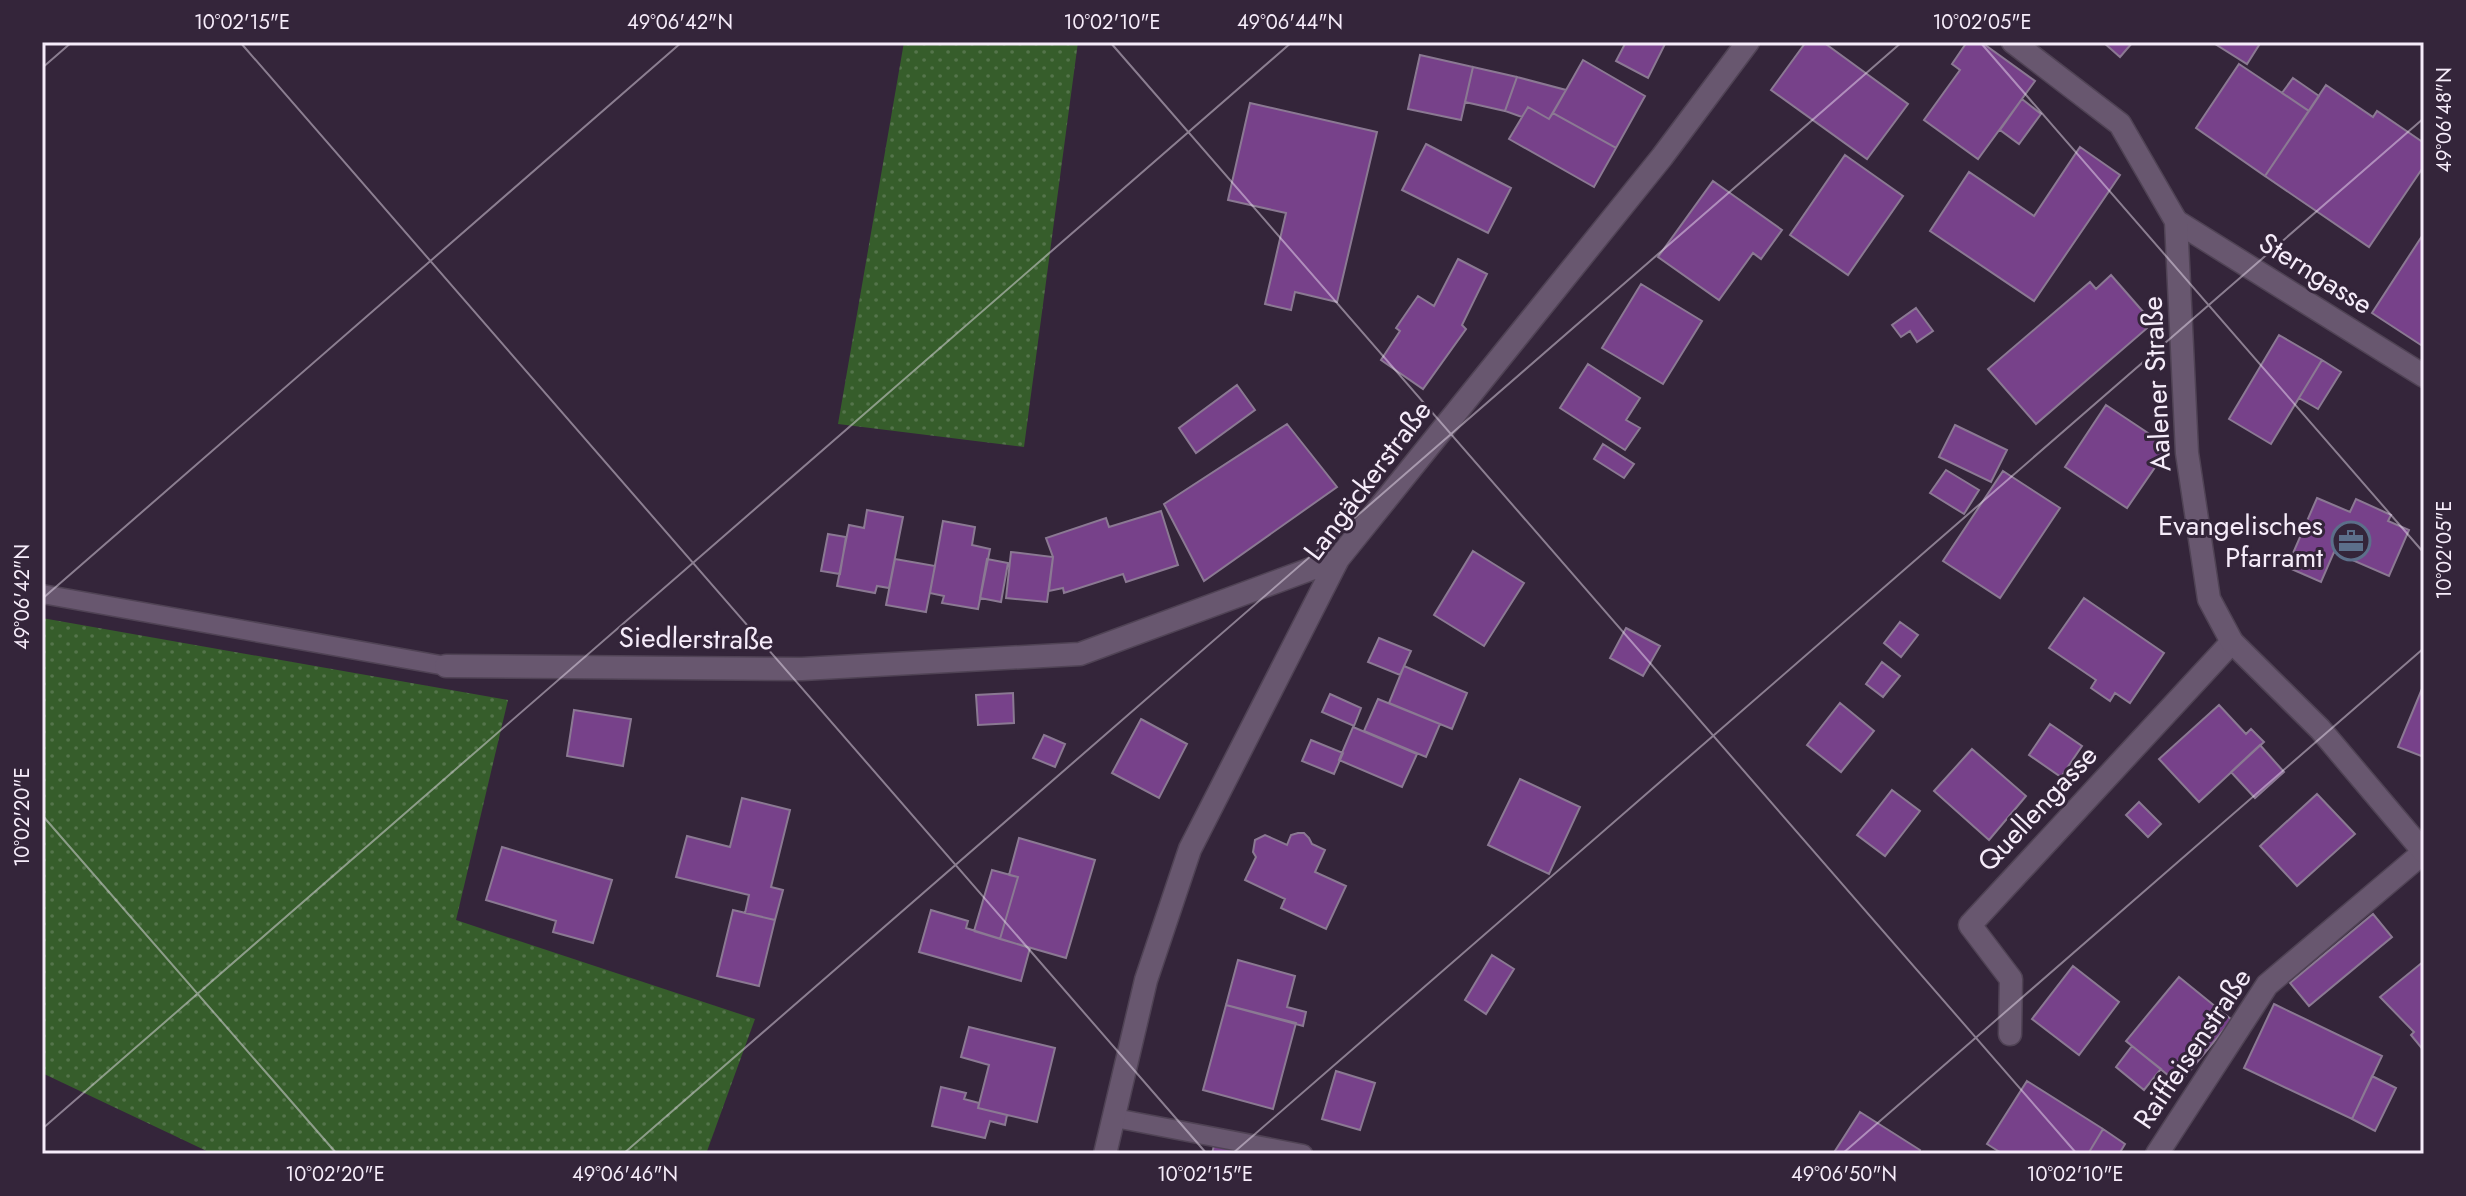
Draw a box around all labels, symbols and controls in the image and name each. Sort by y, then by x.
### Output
text: 10°02'15"E [194,8,290,37]
text: 49°06'42"N [627,8,733,37]
text: 10°02'10"E [1064,8,1160,37]
text: 49°06'44"N [1237,8,1343,37]
text: 10°02'05"E [1932,8,2032,37]
text: 49°06'48"N [2430,67,2459,173]
street label: Sterngasse [2251,222,2381,325]
street label: Aalener Straße [2131,295,2182,473]
street label: Langäckerstraße [1294,392,1441,569]
text: 10°02'05"E [2430,500,2459,600]
place label: Evangelisches Pfarramt [2158,505,2323,578]
office icon: Evangelisches Pfarramt [2330,520,2372,562]
text: 49°06'42"N [8,544,37,650]
street label: Siedlerstraße [618,617,774,660]
street label: Quellengasse [1968,736,2107,881]
text: 10°02'20"E [8,767,37,867]
street label: Raiffeisenstraße [2123,960,2261,1137]
text: 10°02'20"E [285,1160,385,1189]
text: 49°06'46"N [572,1160,678,1189]
text: 10°02'15"E [1157,1160,1253,1189]
text: 49°06'50"N [1791,1160,1897,1189]
text: 10°02'10"E [2027,1160,2123,1189]

